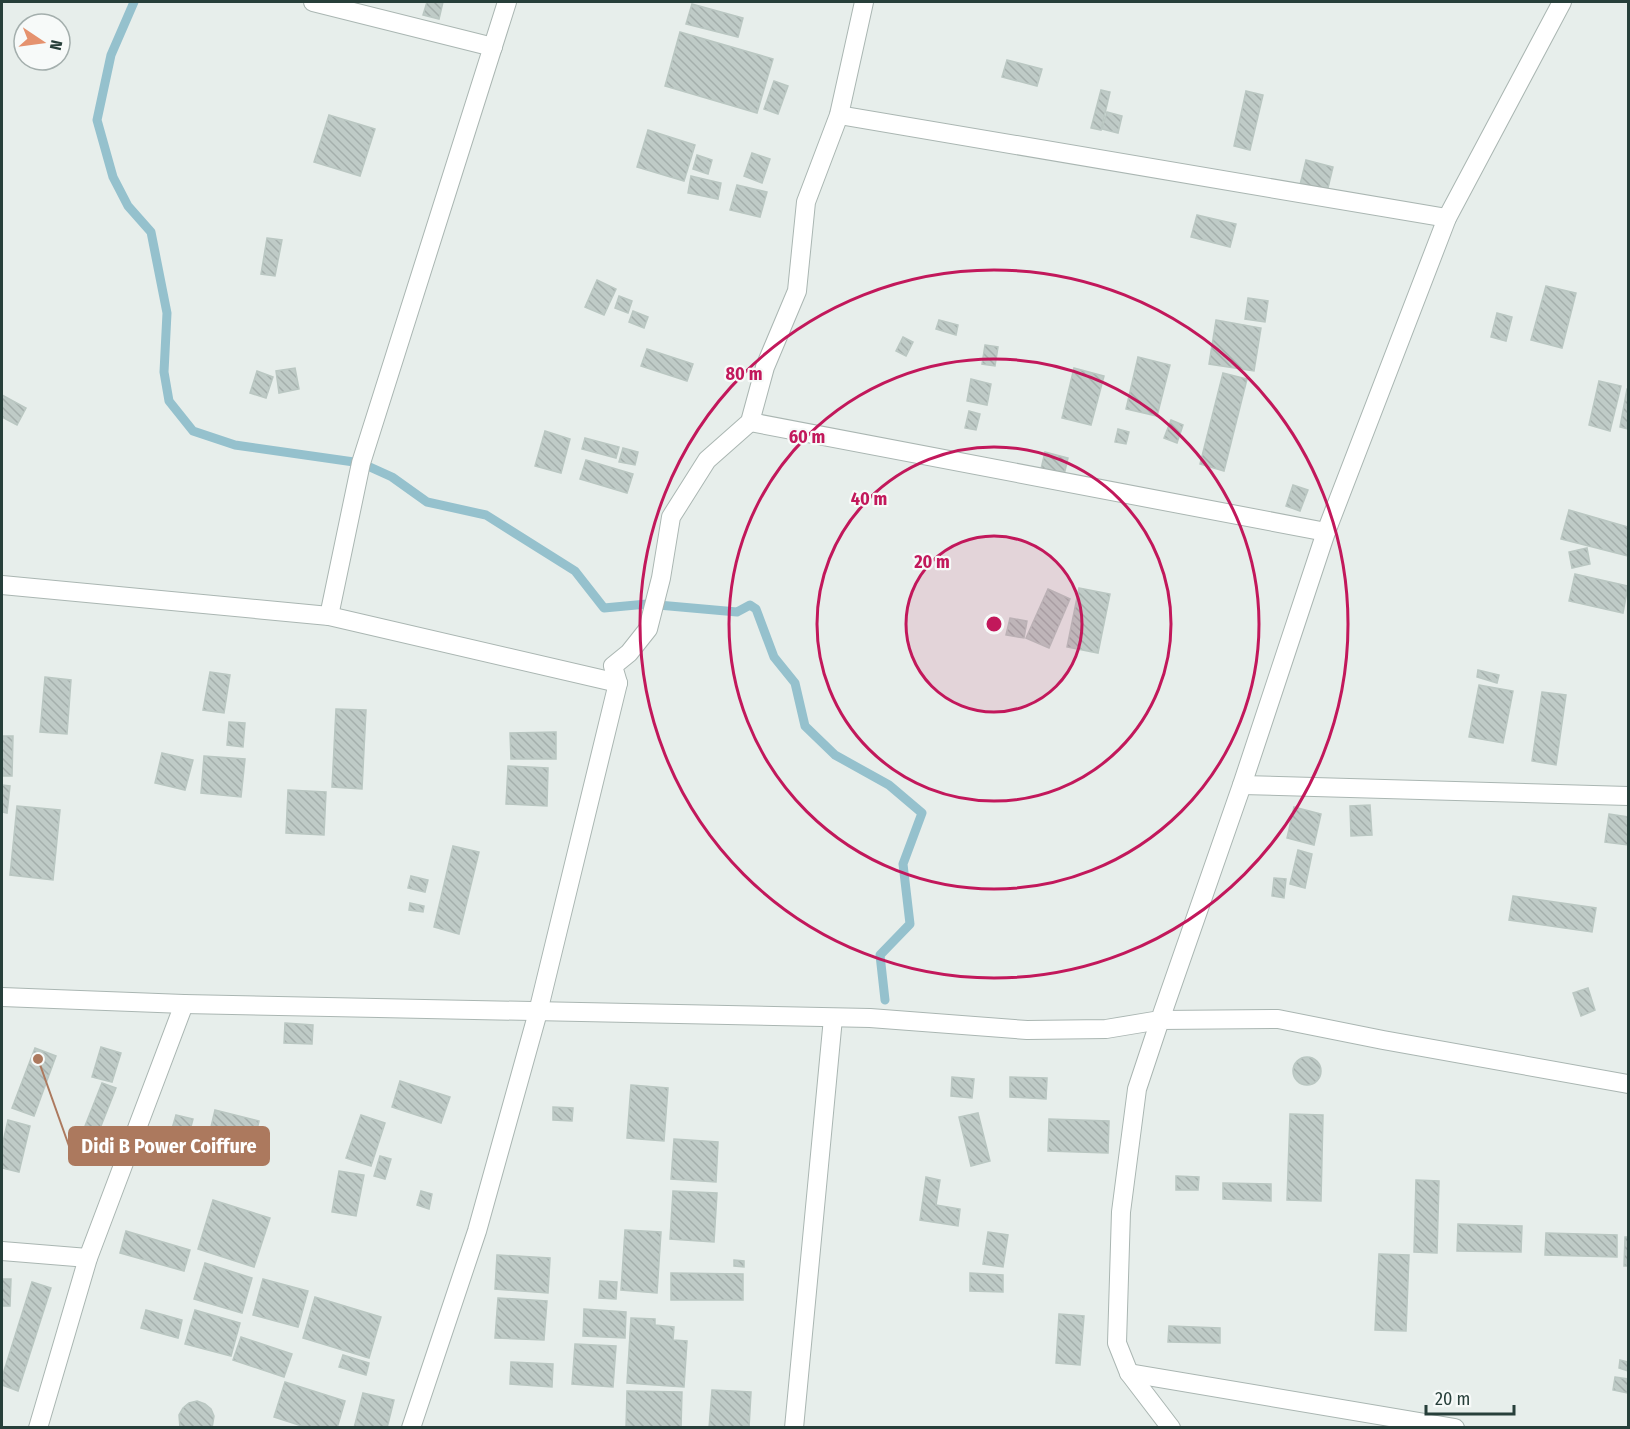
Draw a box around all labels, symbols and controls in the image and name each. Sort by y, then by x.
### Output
north arrow [12,12,72,72]
text: N [46,38,66,52]
text: 80 m [726,363,762,385]
text: 60 m [789,426,825,448]
text: 40 m [851,488,887,510]
text: 20 m [913,551,950,573]
centre of rings [984,614,1004,634]
callout: Didi B Power Coiffure [69,1127,269,1165]
text: Didi B Power Coiffure [81,1134,257,1158]
scale bar [1426,1378,1514,1416]
text: 20 m [1435,1388,1470,1410]

